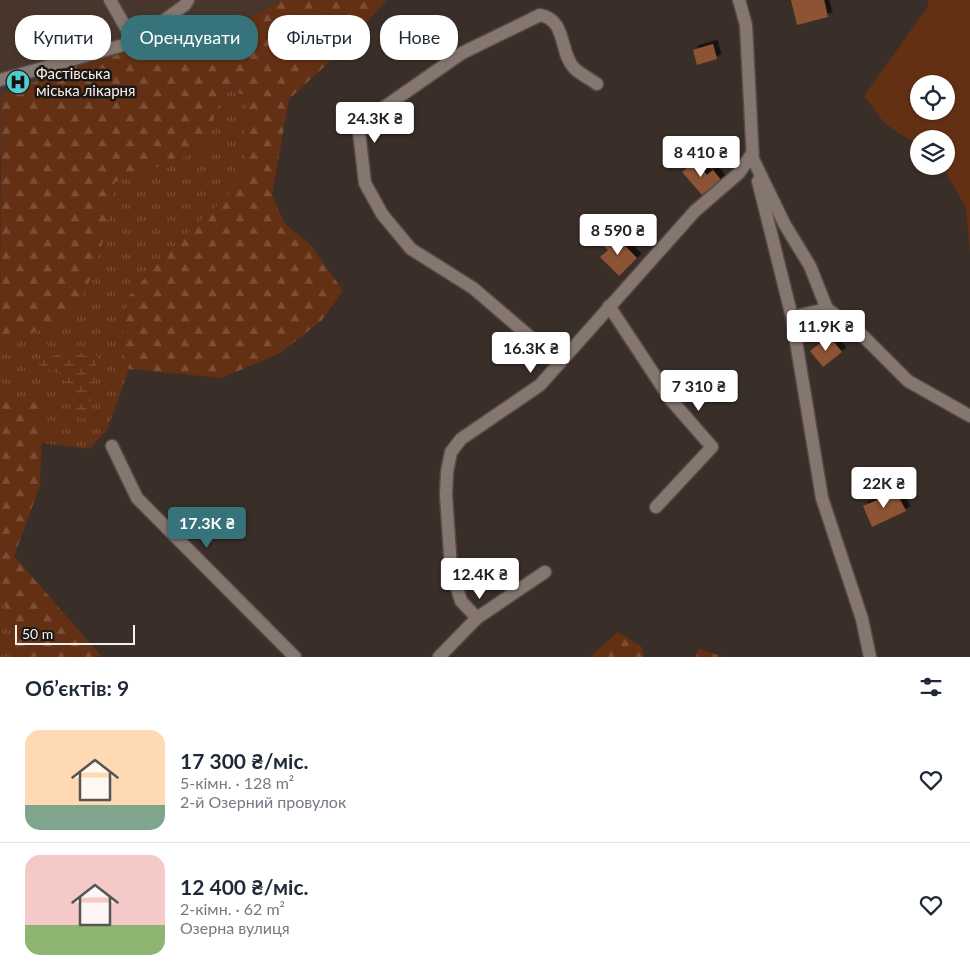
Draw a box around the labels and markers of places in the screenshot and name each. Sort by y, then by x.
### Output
place label: Фастівська міська лікарня [36,64,135,99]
hospital icon: Фастівська міська лікарня [5,69,31,95]
pin: 24.3K ₴ [329,102,421,144]
pin: 8 410 ₴ [655,136,747,178]
pin: 8 590 ₴ [572,214,664,256]
pin: 11.9K ₴ [780,310,872,352]
pin: 16.3K ₴ [485,332,577,374]
pin: 7 310 ₴ [653,370,745,412]
pin: 22K ₴ [849,466,919,509]
pin: 17.3K ₴ [161,506,253,549]
pin: 12.4K ₴ [434,558,526,600]

